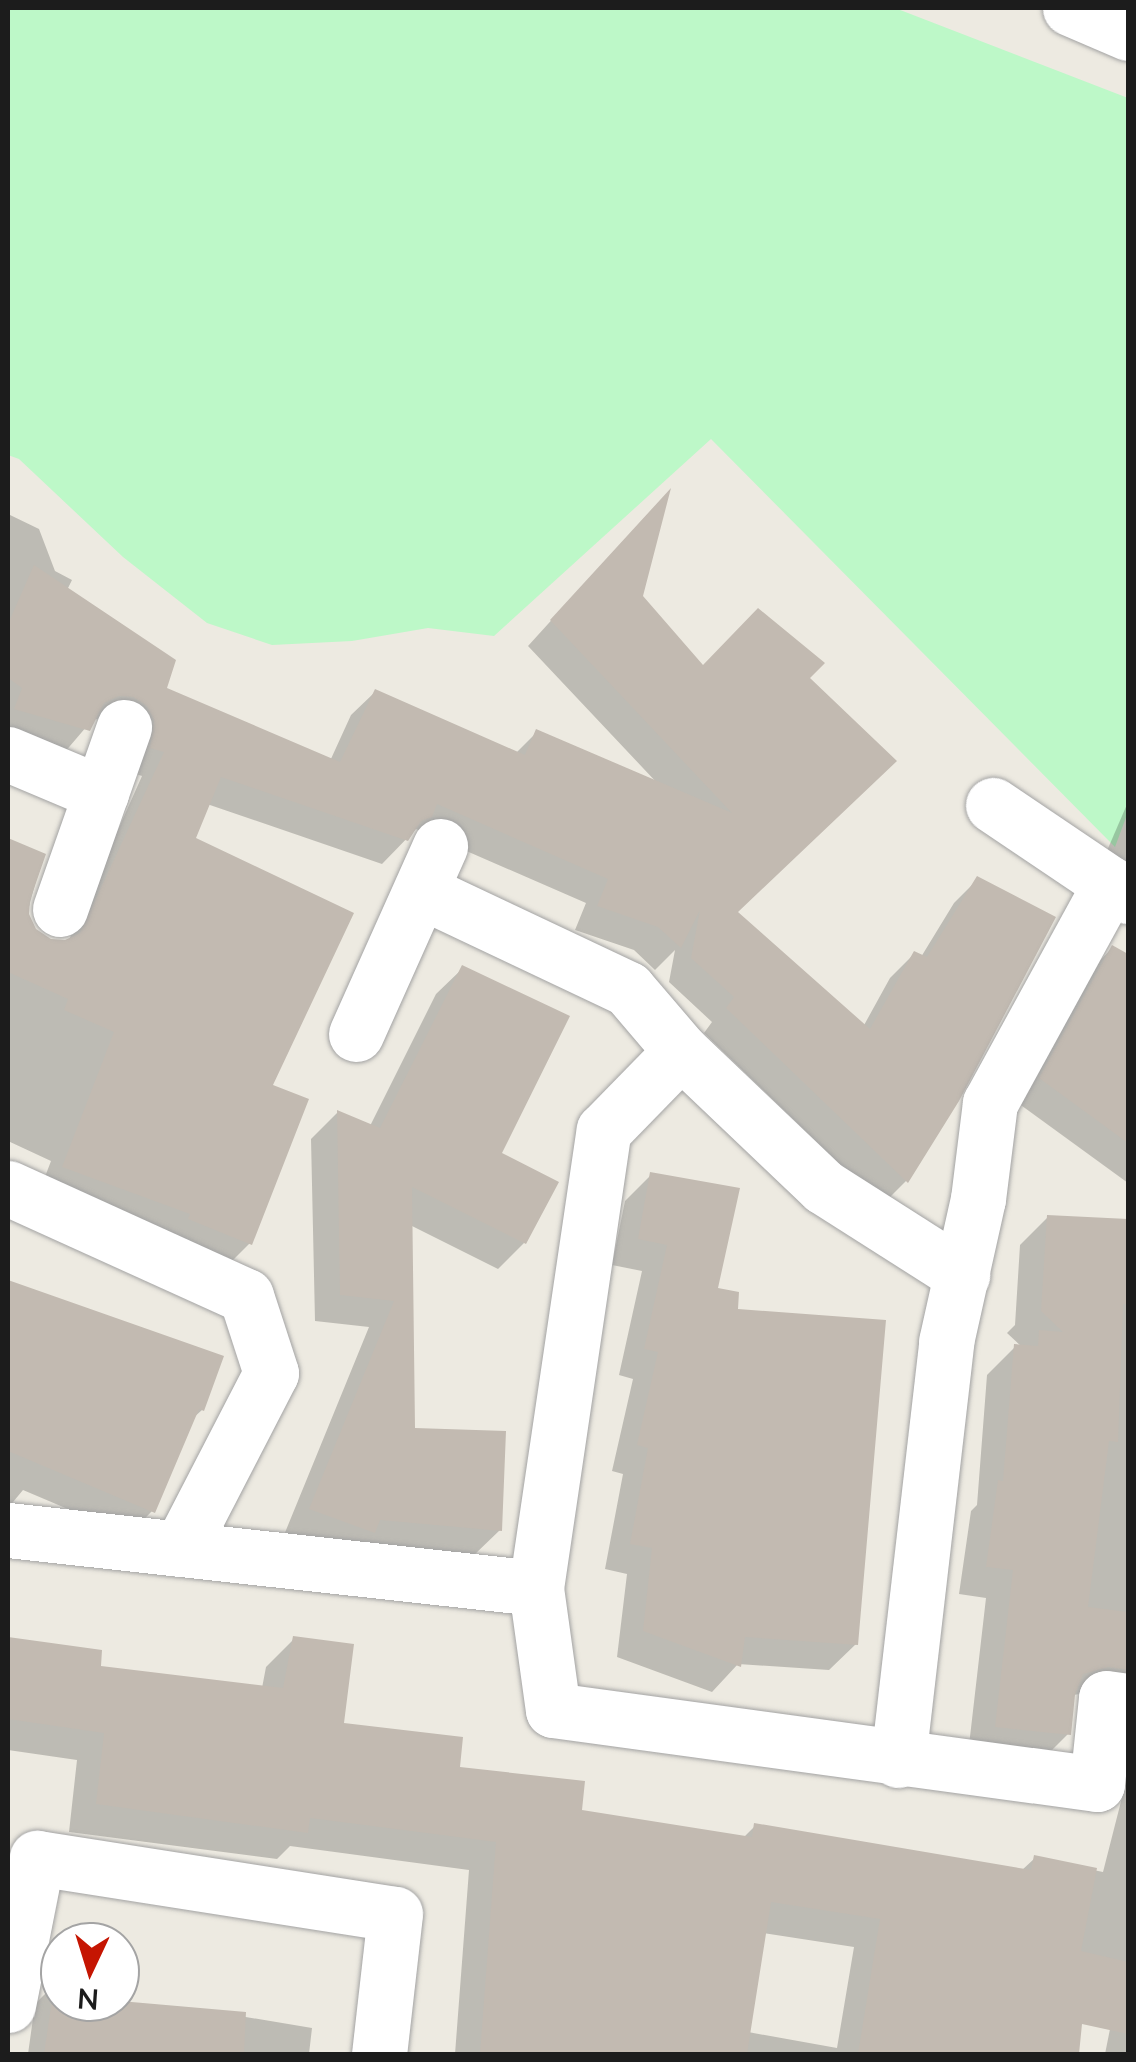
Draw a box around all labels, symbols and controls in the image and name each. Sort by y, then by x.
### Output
north arrow [40,1922,140,2022]
text: N [76,1982,100,2018]

